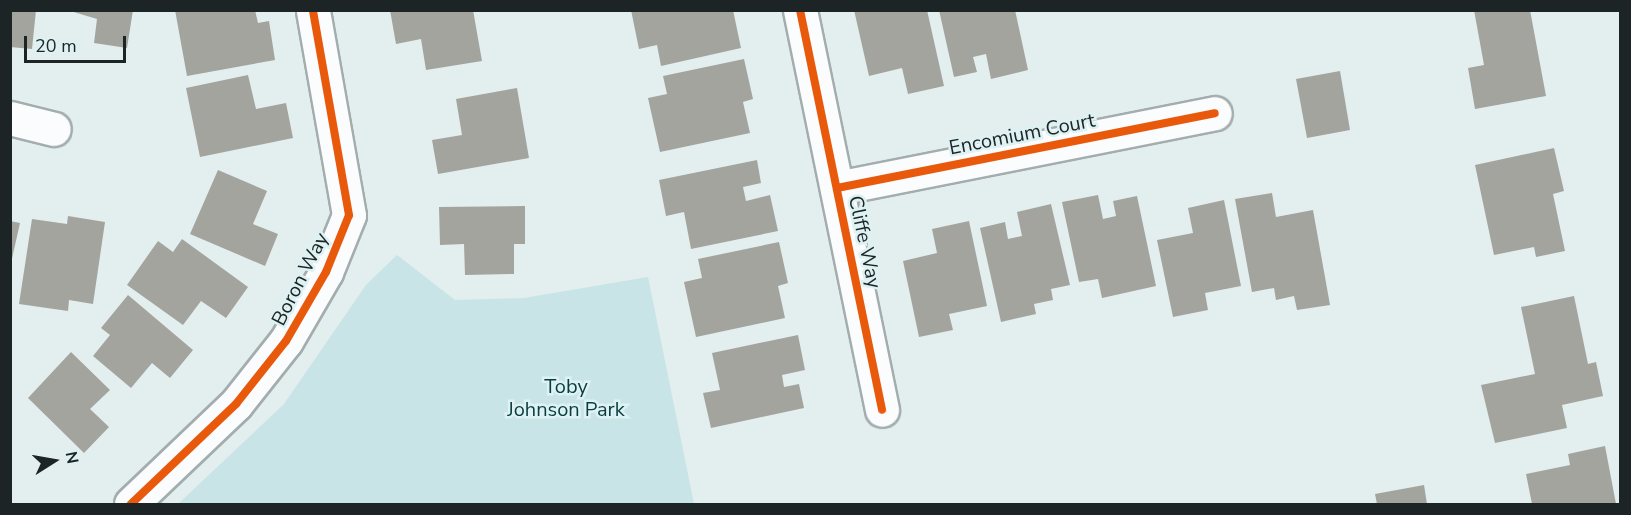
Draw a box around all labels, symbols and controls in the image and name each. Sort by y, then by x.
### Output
scale bar [27,24,129,62]
text: 20 m [35,34,77,58]
street label: Encomium Court [947,108,1097,160]
street label: Cliffe Way [843,193,887,291]
street label: Boron Way [266,229,334,329]
park label: Toby Johnson Park [507,375,625,422]
north arrow [24,431,84,491]
text: N [60,450,84,466]

